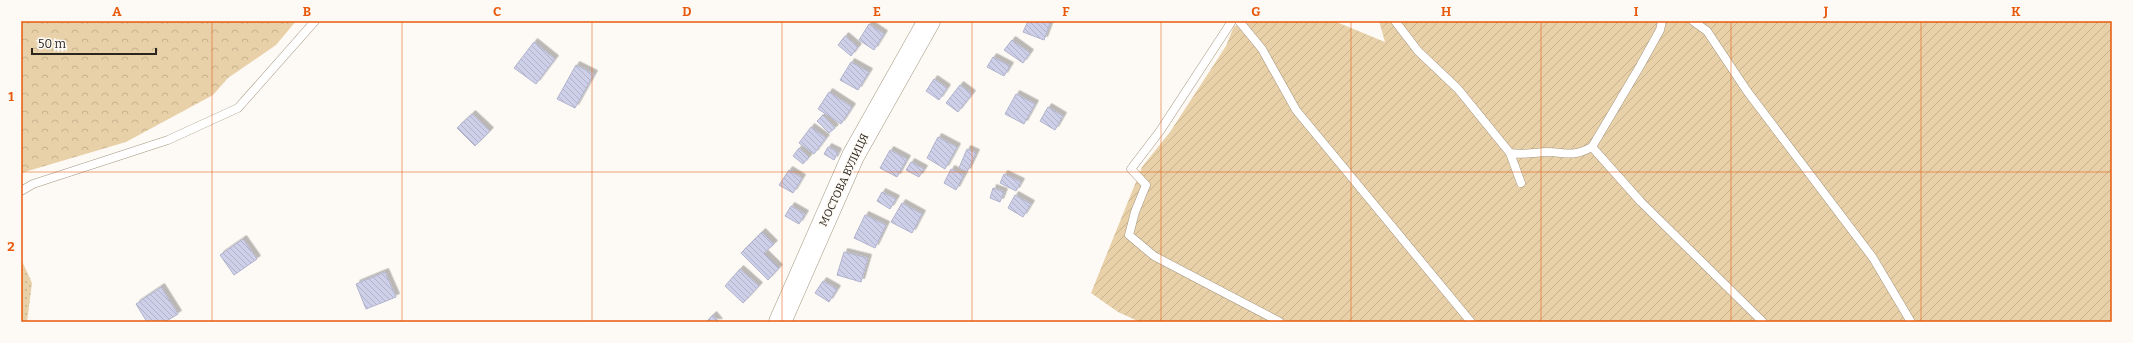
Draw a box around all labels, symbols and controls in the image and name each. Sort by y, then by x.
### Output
text: A [112,4,122,19]
text: B [303,4,311,19]
text: C [493,4,501,19]
text: D [682,4,692,19]
text: E [873,4,881,19]
text: F [1062,4,1070,19]
text: G [1251,4,1261,19]
text: H [1441,4,1451,19]
text: I [1634,4,1639,19]
text: J [1823,4,1829,19]
text: K [2011,4,2021,19]
scale bar [32,30,156,56]
text: 50 m [38,37,67,51]
text: 1 [8,89,14,104]
street label: МОСТОВА ВУЛИЦЯ [817,131,871,229]
text: 2 [7,239,15,254]

